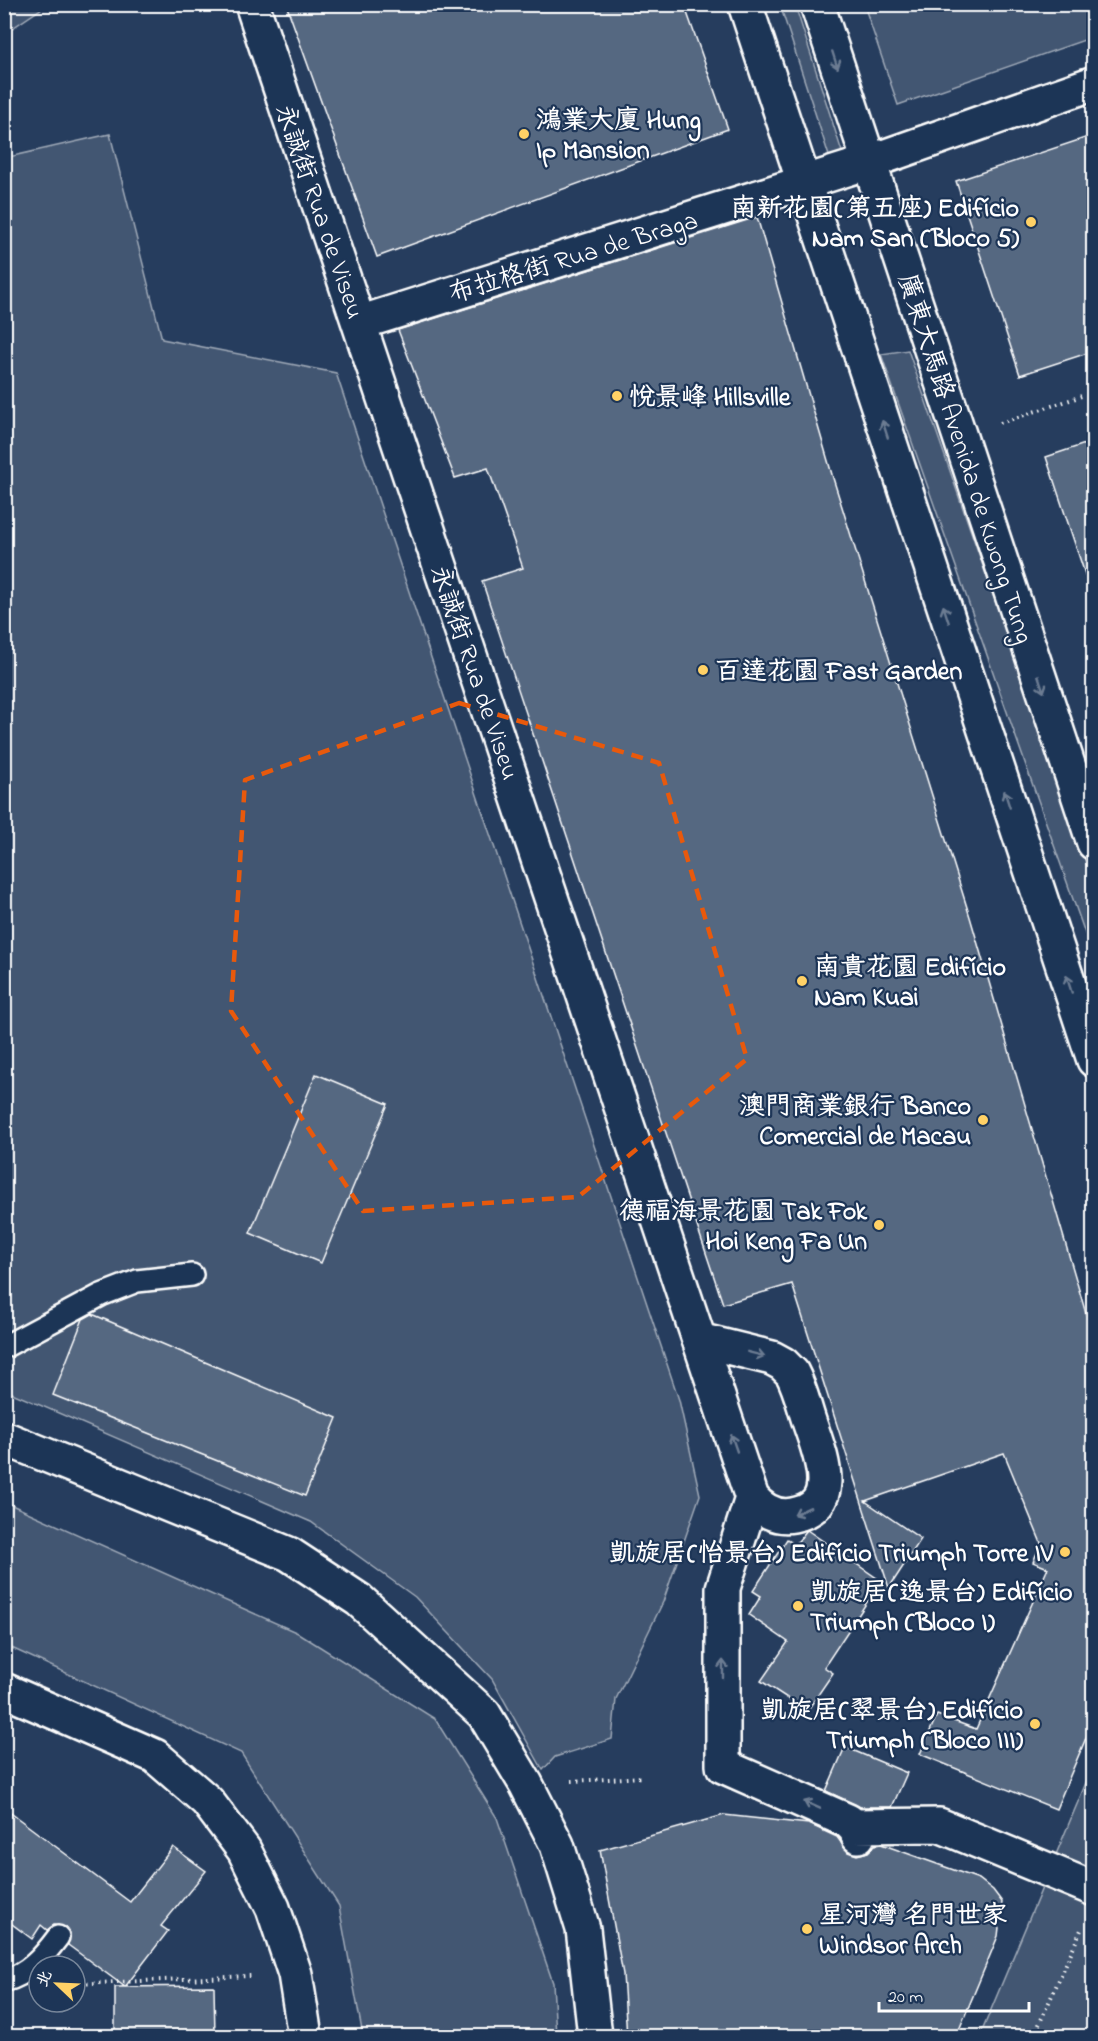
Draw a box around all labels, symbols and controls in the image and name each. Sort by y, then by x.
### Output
one-way arrow [831,50,842,69]
street label: 永誠街 Rua de Viseu [264,99,373,324]
place label: 鴻業大廈 Hung Ip Mansion [536,103,701,171]
marker: 鴻業大廈 Hung Ip Mansion [517,127,531,141]
place label: 南新花園(第五座) Edifício Nam San (Bloco 5) [730,191,1019,259]
street label: 布拉格街 Rua de Braga [445,203,703,315]
marker: 南新花園(第五座) Edifício Nam San (Bloco 5) [1024,215,1038,229]
street label: 廣東大馬路 Avenida de Kwong Tung [886,269,1042,649]
place label: 悅景峰 Hillsville [629,380,792,418]
marker: 悅景峰 Hillsville [610,389,624,403]
one-way arrow [879,420,890,439]
street label: 永誠街 Rua de Viseu [419,560,528,785]
one-way arrow [940,605,951,624]
place label: 百達花園 Fast Garden [715,654,963,692]
marker: 百達花園 Fast Garden [696,663,710,677]
one-way arrow [1036,674,1047,693]
one-way arrow [1001,790,1012,809]
place label: 南貴花園 Edifício Nam Kuai [814,950,1006,1018]
marker: 南貴花園 Edifício Nam Kuai [795,974,809,988]
one-way arrow [1062,975,1073,994]
place label: 澳門商業銀行 Banco Comercial de Macau [739,1089,971,1157]
marker: 澳門商業銀行 Banco Comercial de Macau [976,1113,990,1127]
place label: 德福海景花園 Tak Fok Hoi Keng Fa Un [619,1194,868,1263]
marker: 德福海景花園 Tak Fok Hoi Keng Fa Un [872,1218,886,1232]
one-way arrow [746,1349,765,1361]
one-way arrow [727,1434,738,1452]
one-way arrow [794,1505,812,1517]
place label: 凱旋居(怡景台) Edifício Triumph Torre IV [609,1536,1054,1574]
marker: 凱旋居(怡景台) Edifício Triumph Torre IV [1058,1545,1072,1559]
place label: 凱旋居(逸景台) Edifício Triumph (Bloco I) [810,1575,1073,1643]
marker: 凱旋居(逸景台) Edifício Triumph (Bloco I) [791,1599,805,1613]
one-way arrow [717,1659,729,1679]
place label: 凱旋居(翠景台) Edifício Triumph (Bloco III) [760,1693,1023,1761]
marker: 凱旋居(翠景台) Edifício Triumph (Bloco III) [1028,1717,1042,1731]
one-way arrow [803,1799,821,1811]
place label: 星河灣 名門世家 Windsor Arch [819,1898,1008,1966]
marker: 星河灣 名門世家 Windsor Arch [800,1922,814,1936]
north arrow [27,1954,87,2014]
text: 北 [31,1967,59,1991]
scale bar [879,1975,1029,2013]
text: 20 m [888,1985,923,2011]

